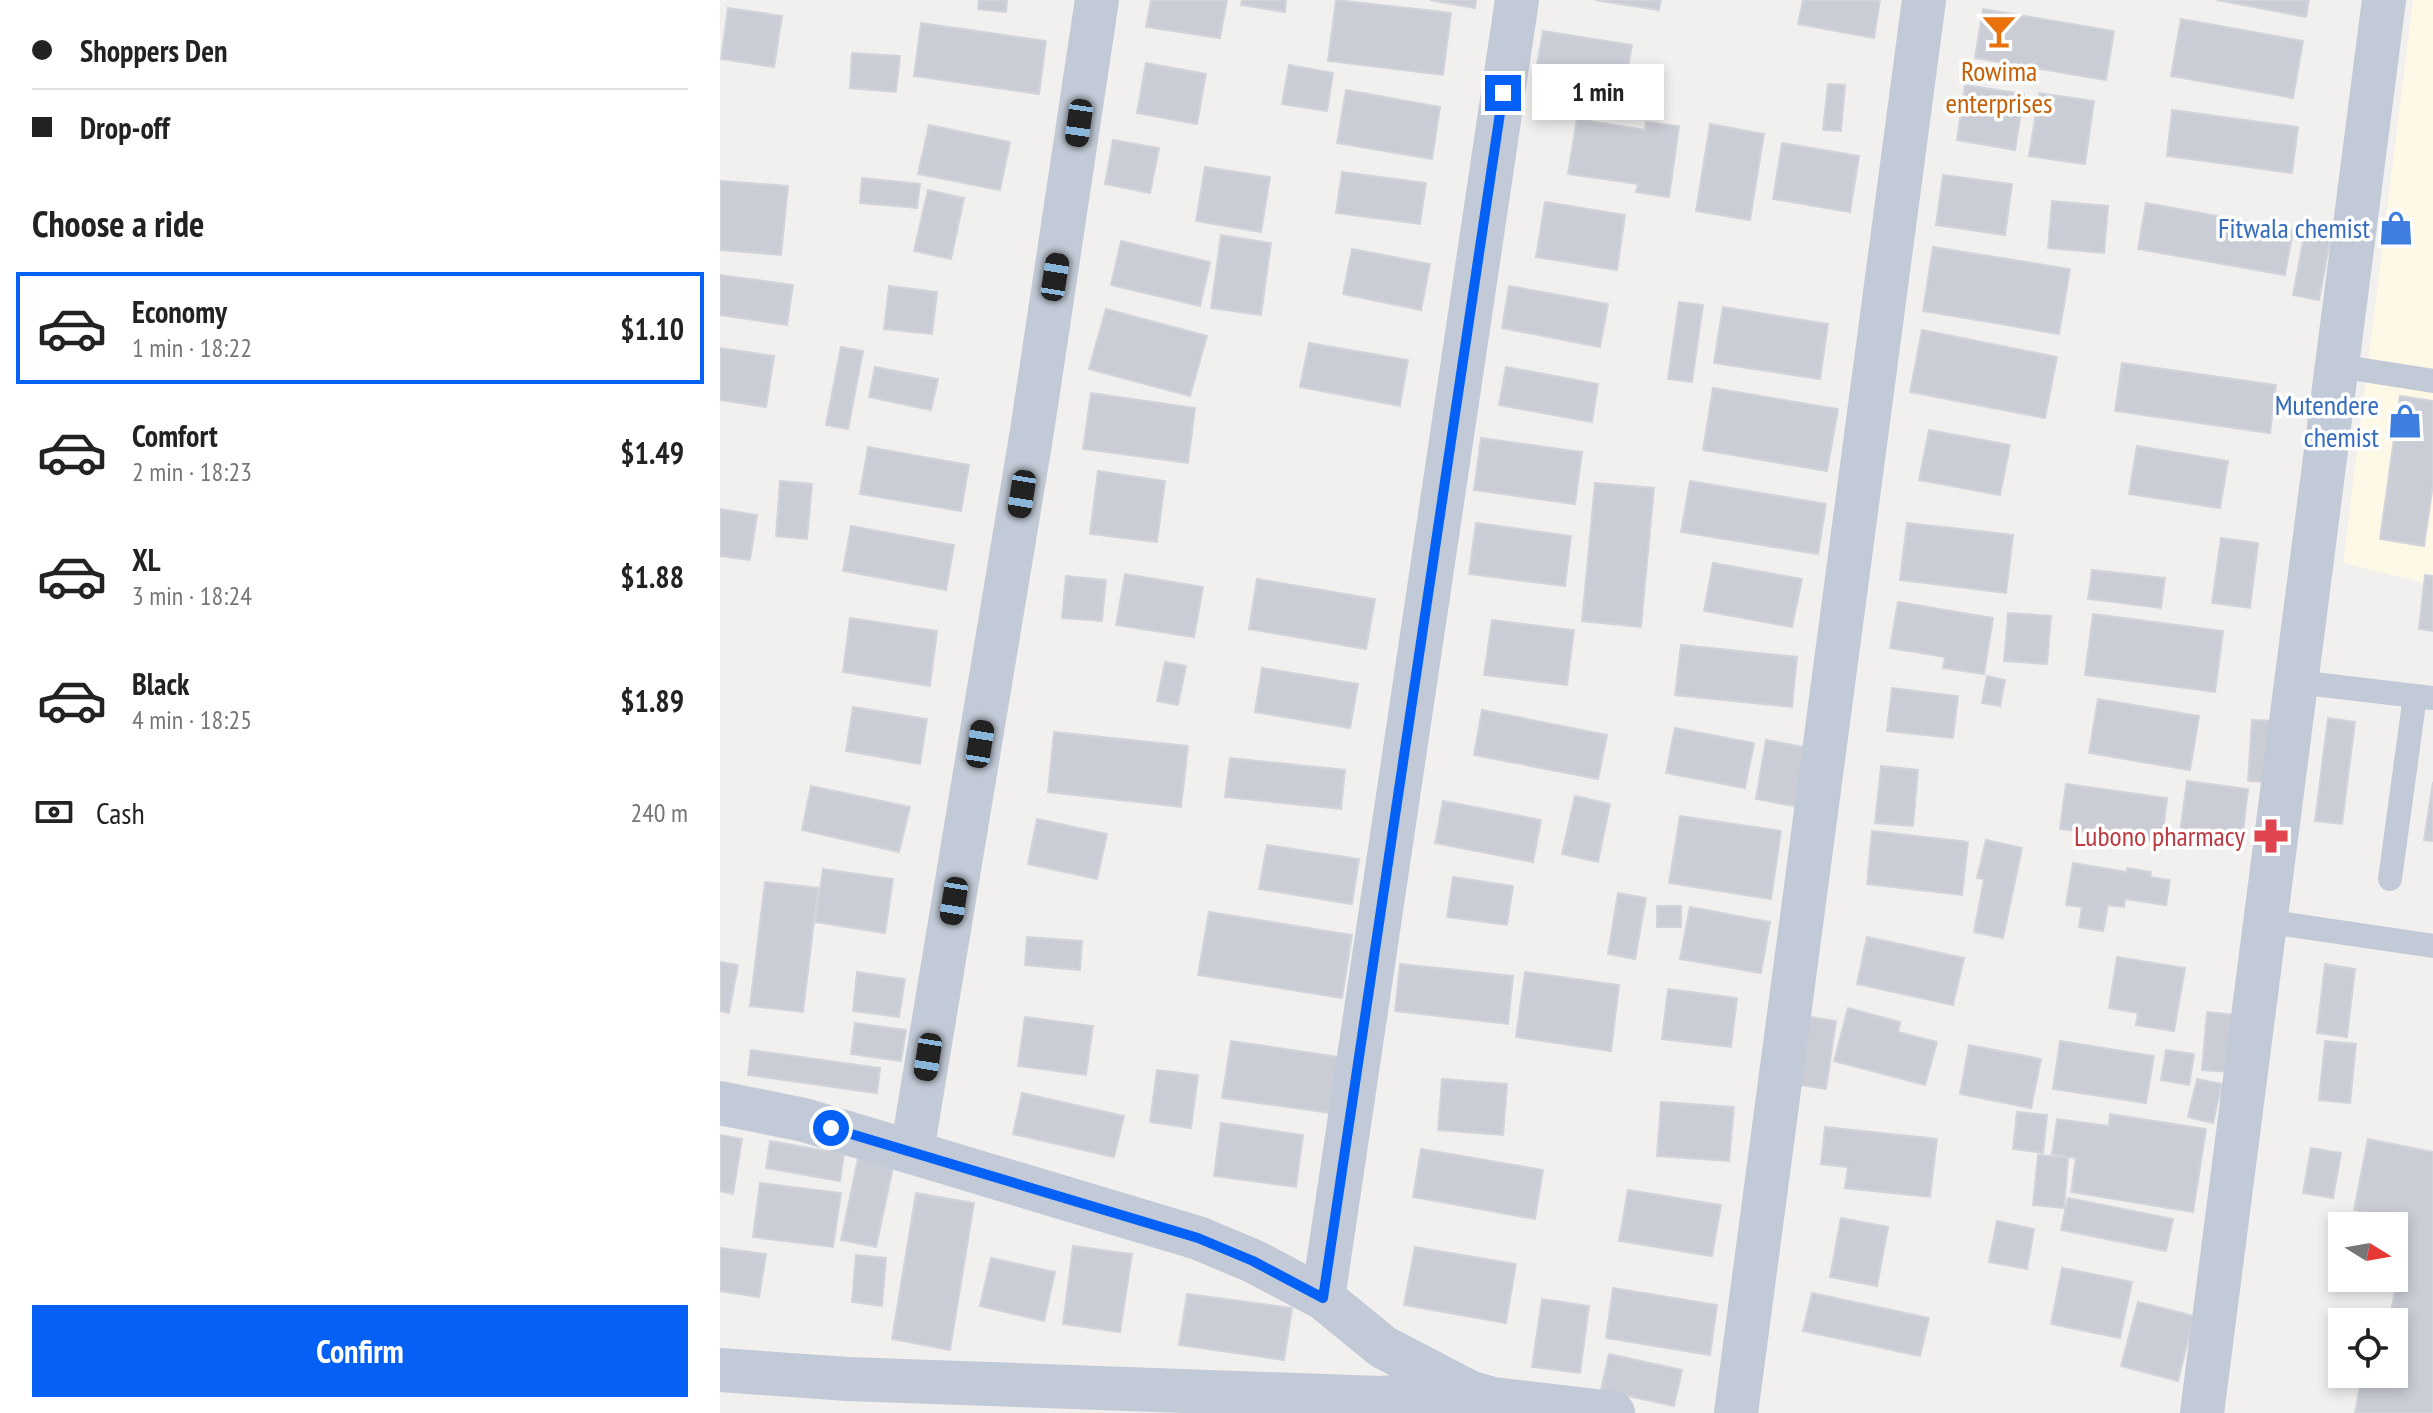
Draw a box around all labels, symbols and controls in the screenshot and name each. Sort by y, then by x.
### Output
bar icon: Rowima enterprises [1980,12,2018,50]
text: Shoppers Den [80,31,227,70]
place label: Rowima enterprises [1946,52,2053,121]
callout: 1 min [1531,65,1663,121]
route end [1485,75,1521,111]
text: 1 min [1572,75,1624,108]
car [1064,98,1094,148]
text: Drop-off [80,108,170,147]
text: Choose a ride [32,200,204,247]
place label: Fitwala chemist [2218,209,2370,246]
shop icon: Fitwala chemist [2377,209,2415,247]
car [1039,251,1071,303]
icon: car [36,292,108,364]
text: Economy [132,292,227,331]
text: $1.10 [620,309,684,348]
text: 1 min · 18:22 [132,331,252,364]
place label: Mutendere chemist [2275,386,2379,455]
shop icon: Mutendere chemist [2386,402,2424,440]
icon: car [36,416,108,488]
text: Comfort [132,416,218,455]
text: $1.49 [620,433,684,472]
text: 2 min · 18:23 [132,455,252,488]
car [1006,468,1038,520]
icon: car [36,540,108,612]
text: XL [132,540,161,579]
text: $1.88 [620,557,684,596]
text: 3 min · 18:24 [132,579,252,612]
icon: car [36,664,108,736]
text: Black [132,664,189,703]
text: $1.89 [620,681,684,720]
text: 4 min · 18:25 [132,703,252,736]
car [964,718,996,770]
icon: cash [32,790,76,834]
text: Cash [96,793,145,832]
text: 240 m [630,796,688,829]
place label: Lubono pharmacy [2074,817,2245,854]
pharmacy icon: Lubono pharmacy [2252,817,2290,855]
car [938,875,970,927]
car [912,1031,944,1083]
route start [813,1110,849,1146]
north arrow [2328,1212,2408,1292]
map controls [2328,1212,2408,1388]
button: Confirm [32,1305,688,1397]
button: locate [2328,1308,2408,1388]

